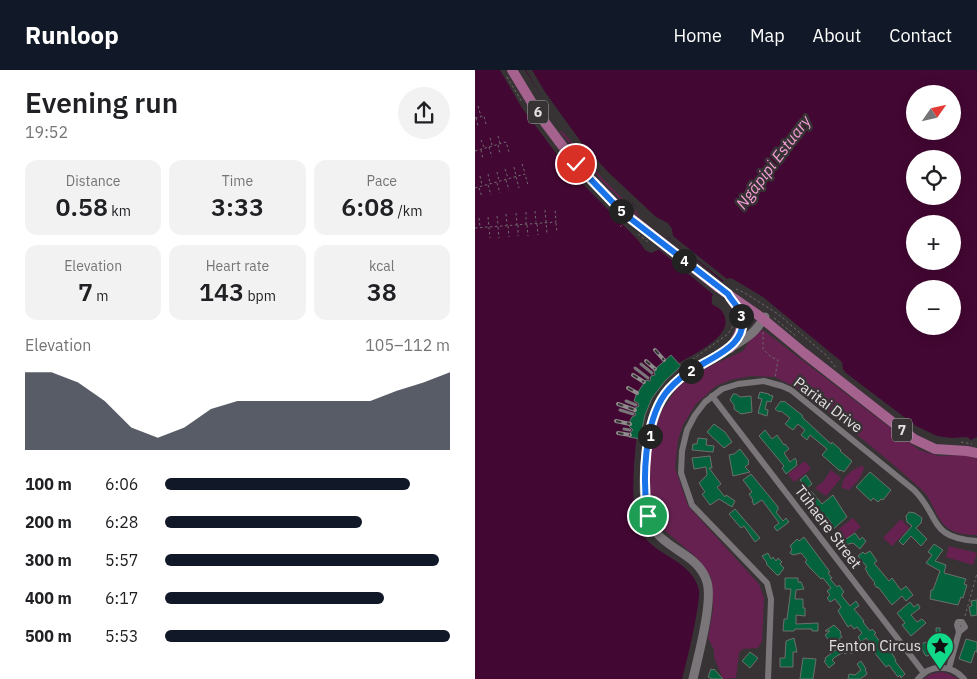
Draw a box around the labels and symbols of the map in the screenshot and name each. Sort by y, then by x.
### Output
north arrow [906,85,961,140]
road number: 6 [528,101,548,124]
water label: Ngāpipi Estuary [731,110,816,213]
pin [555,143,597,185]
pin: 5 [609,198,633,224]
pin: 4 [671,248,697,274]
pin: 3 [729,304,753,328]
pin: 2 [679,358,703,384]
street label: Paritai Drive [790,372,867,437]
road number: 7 [892,418,912,442]
pin: 1 [637,424,663,448]
street label: Tūhaere Street [791,481,866,572]
pin [627,495,669,537]
place icon: Fenton Circus [925,631,955,670]
place label: Fenton Circus [829,636,921,655]

